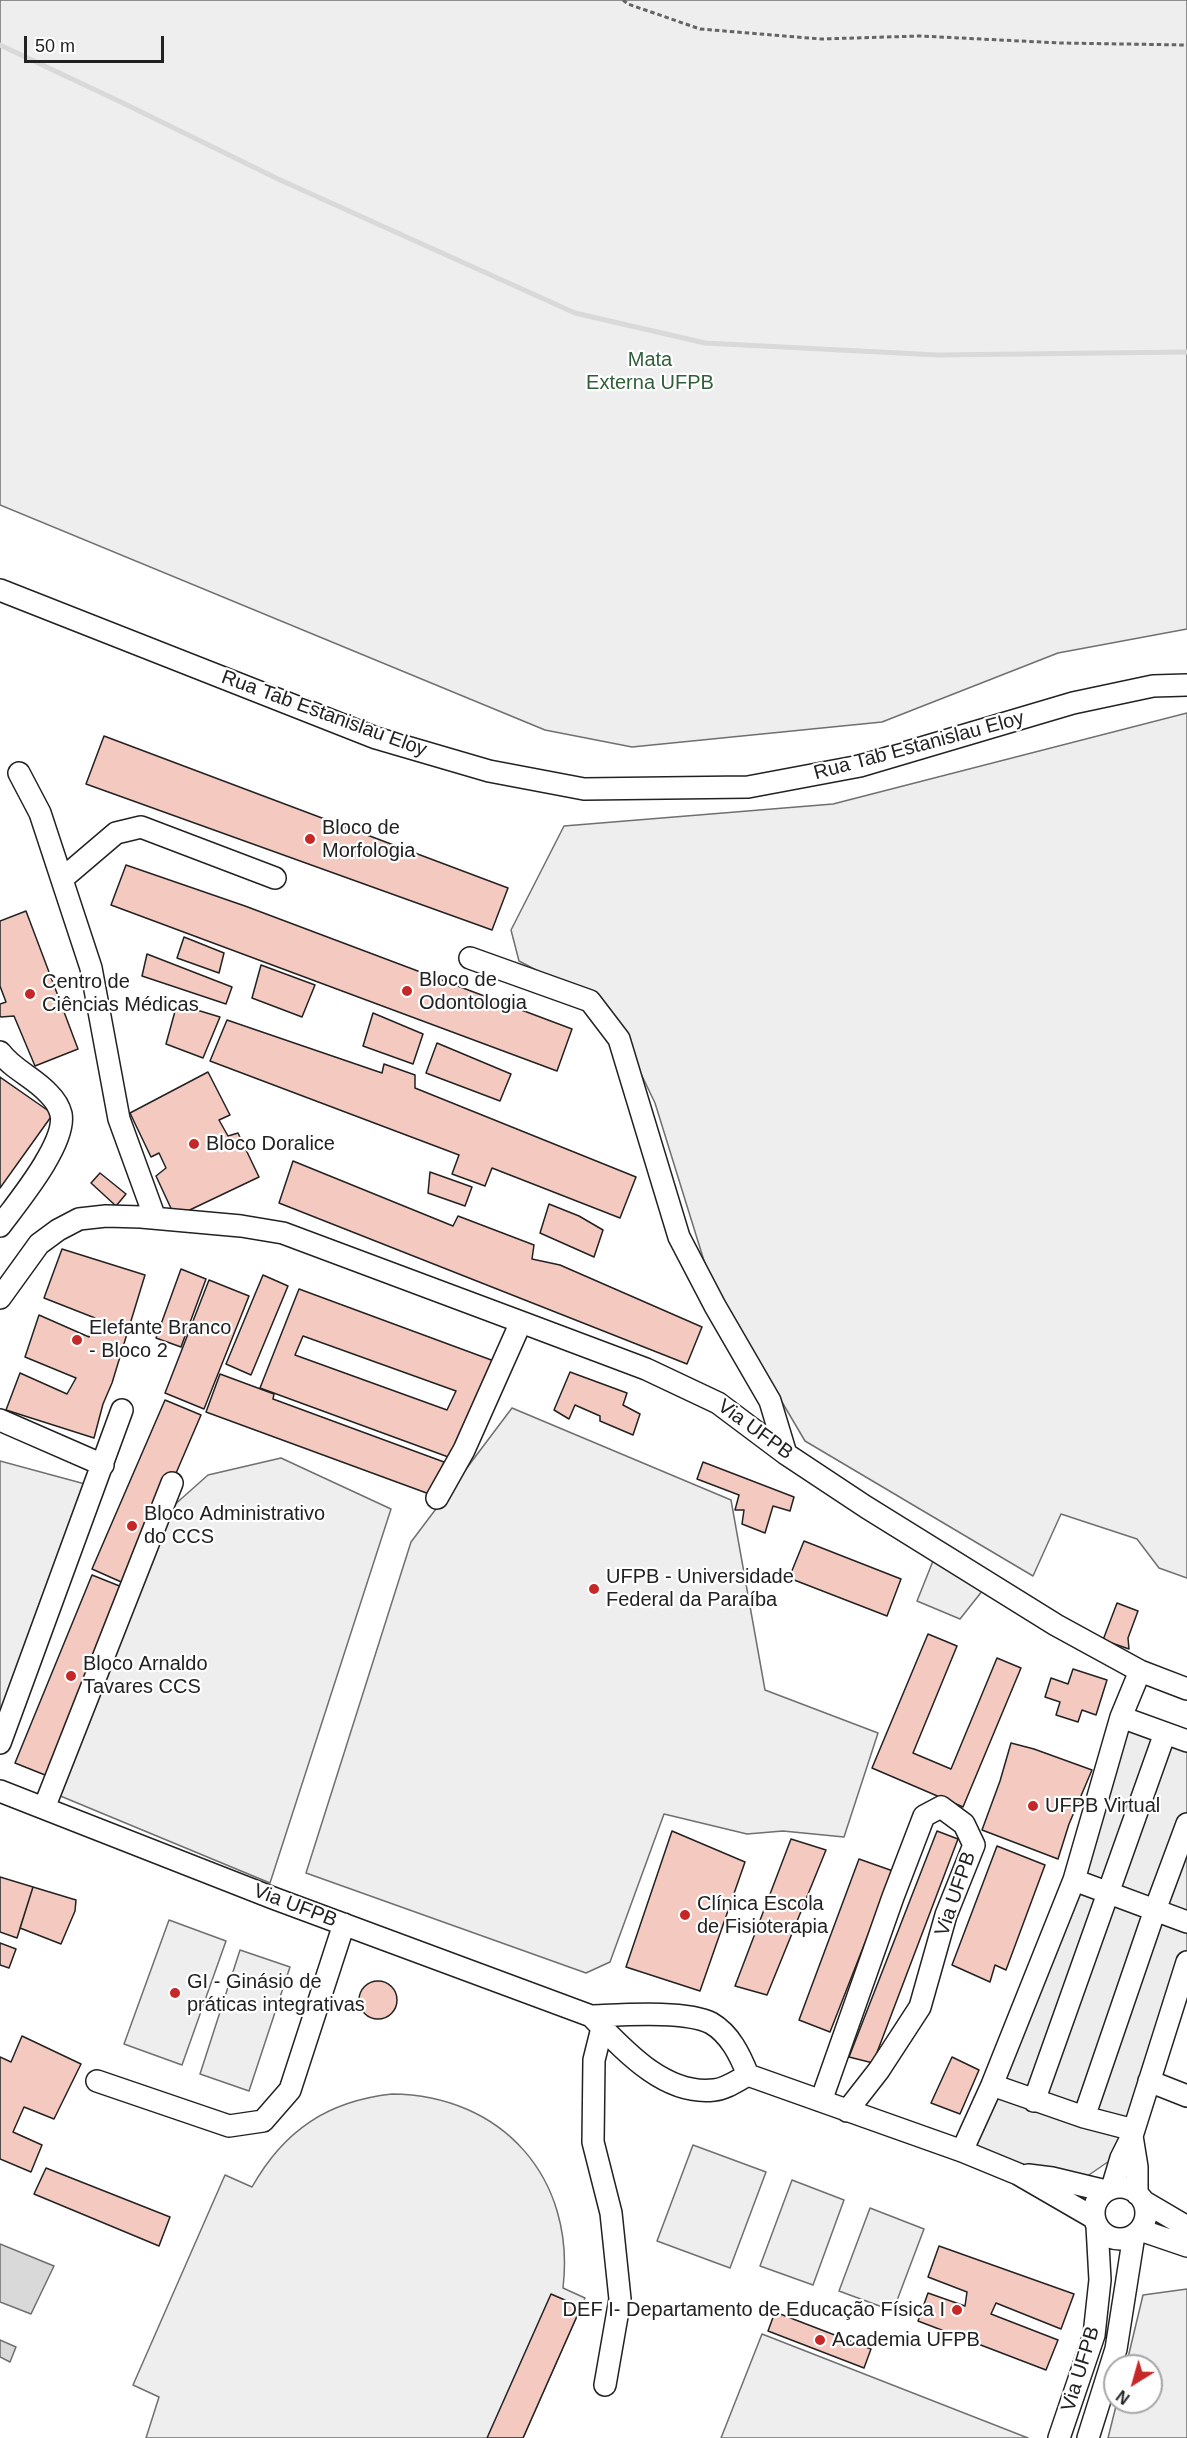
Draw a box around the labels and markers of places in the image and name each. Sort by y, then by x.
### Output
place label: Bloco de Morfologia [322,816,415,863]
marker: Bloco de Morfologia [303,832,317,846]
place label: Bloco de Odontologia [419,968,527,1015]
place label: Centro de Ciências Médicas [42,970,199,1017]
marker: Bloco de Odontologia [400,984,414,998]
marker: Centro de Ciências Médicas [23,987,37,1001]
place label: Bloco Doralice [206,1132,335,1156]
marker: Bloco Doralice [187,1137,201,1151]
place label: Elefante Branco - Bloco 2 [89,1316,231,1363]
marker: Elefante Branco - Bloco 2 [70,1333,84,1347]
place label: Bloco Administrativo do CCS [144,1502,325,1549]
marker: Bloco Administrativo do CCS [125,1519,139,1533]
place label: UFPB - Universidade Federal da Paraíba [606,1565,794,1612]
marker: UFPB - Universidade Federal da Paraíba [587,1582,601,1596]
place label: Bloco Arnaldo Tavares CCS [83,1652,208,1699]
marker: Bloco Arnaldo Tavares CCS [64,1669,78,1683]
place label: UFPB Virtual [1045,1794,1160,1818]
marker: UFPB Virtual [1026,1799,1040,1813]
place label: Clínica Escola de Fisioterapia [697,1892,828,1939]
marker: Clínica Escola de Fisioterapia [678,1908,692,1922]
place label: GI - Ginásio de práticas integrativas [187,1970,365,2017]
marker: GI - Ginásio de práticas integrativas [168,1986,182,2000]
place label: DEF I- Departamento de Educação Física I [563,2298,945,2322]
marker: DEF I- Departamento de Educação Física I [950,2303,964,2317]
place label: Academia UFPB [832,2328,980,2352]
marker: Academia UFPB [813,2333,827,2347]

